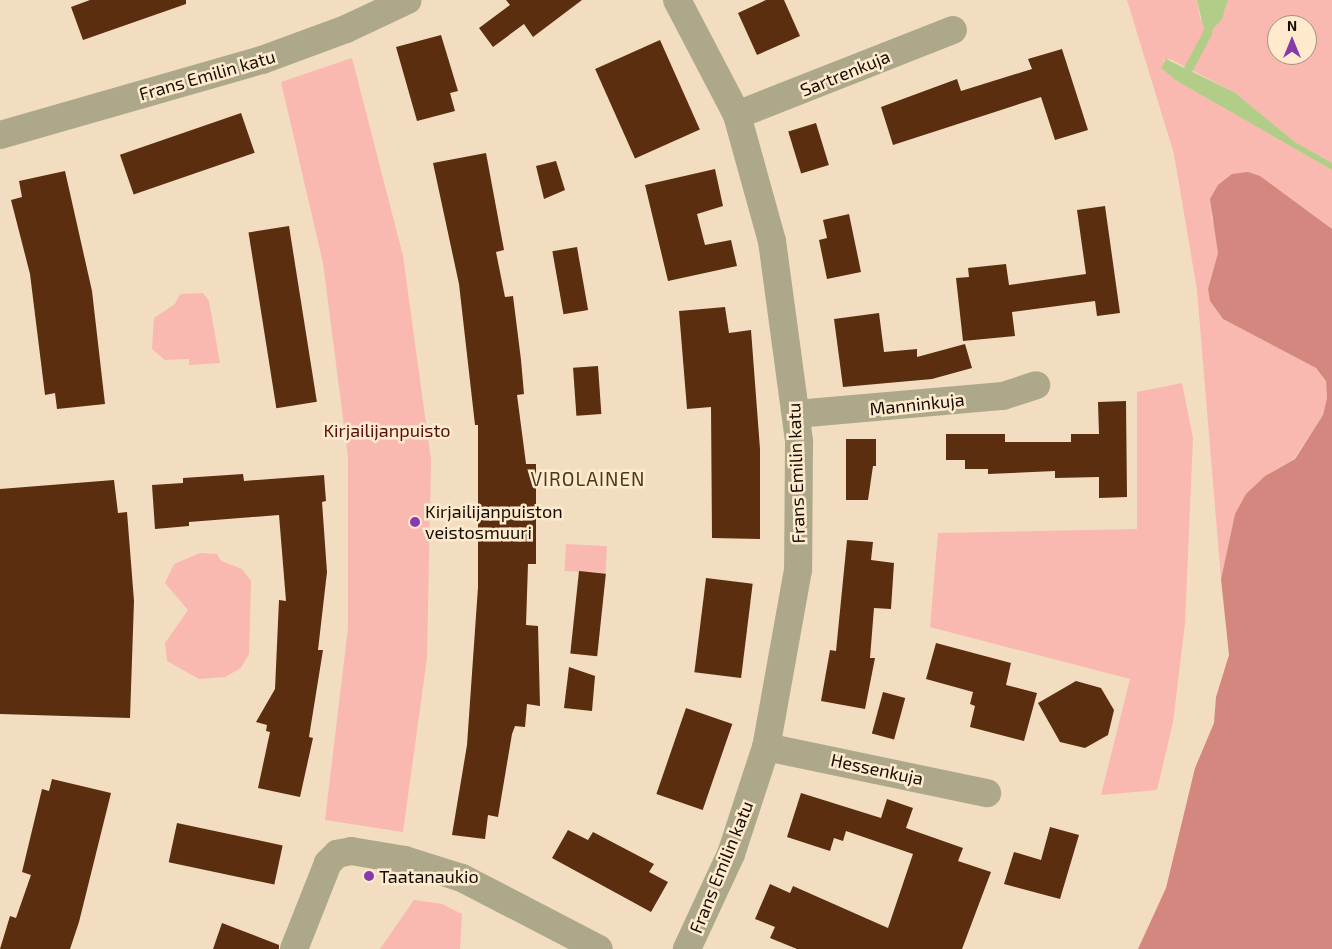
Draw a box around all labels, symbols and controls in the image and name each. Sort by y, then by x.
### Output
north arrow [1267,15,1317,65]
text: N [1287,17,1297,34]
street label: Frans Emilin katu [136,45,278,105]
street label: Sartrenkuja [797,45,893,101]
street label: Manninkuja [868,388,966,420]
street label: Frans Emilin katu [783,402,809,544]
park label: Kirjailijanpuisto [323,419,451,441]
district label: VIROLAINEN [529,468,647,490]
place label: Kirjailijanpuiston veistosmuuri [425,501,563,544]
marker: Kirjailijanpuiston veistosmuuri [409,516,421,528]
street label: Hessenkuja [829,749,925,789]
street label: Frans Emilin katu [685,798,757,936]
place label: Taatanaukio [379,865,479,887]
marker: Taatanaukio [363,870,375,882]

